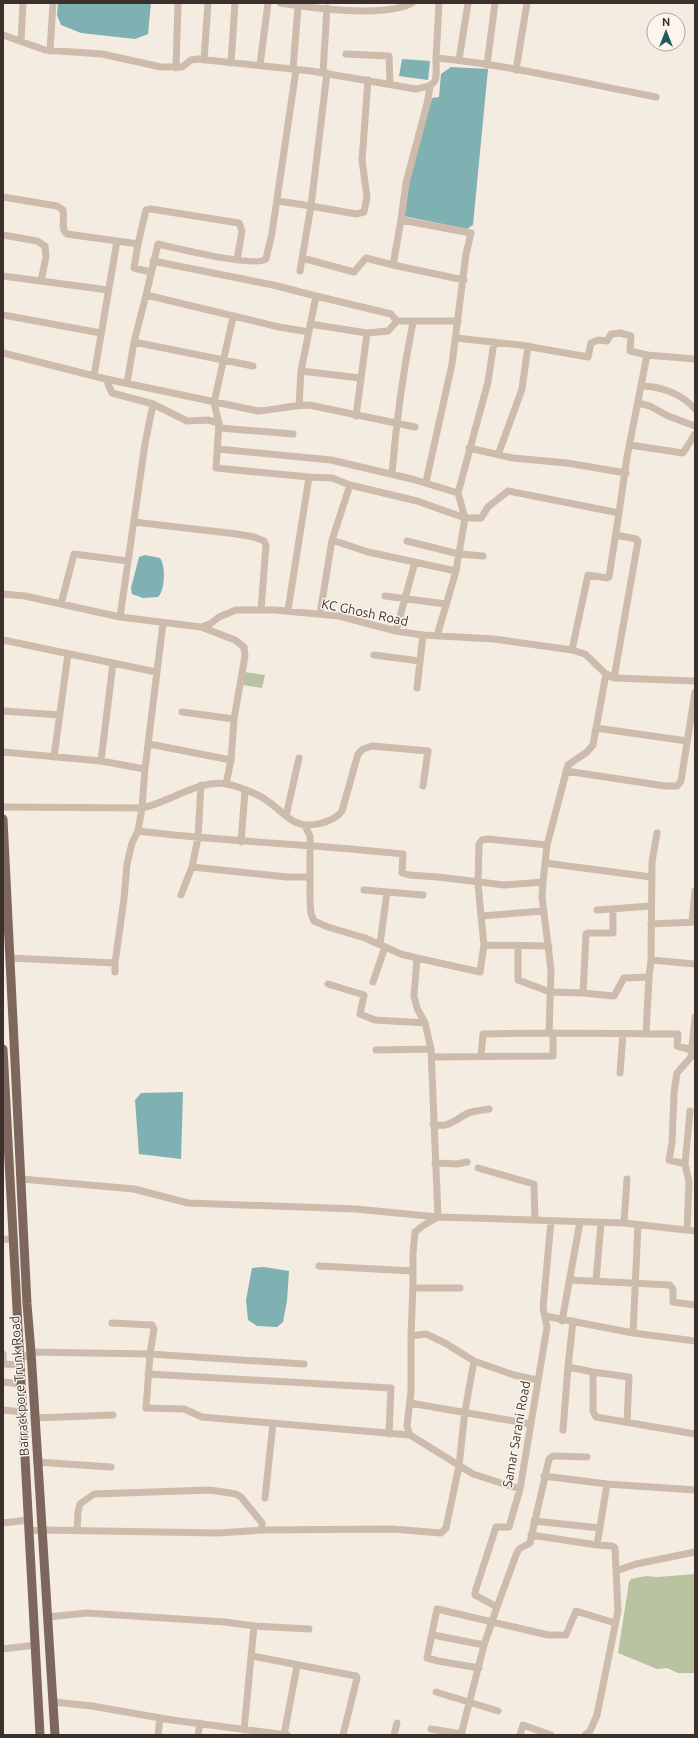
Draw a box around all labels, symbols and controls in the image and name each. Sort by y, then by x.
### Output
north arrow [646,12,686,52]
text: N [662,16,670,28]
street label: KC Ghosh Road [320,596,410,628]
street label: Barrackpore Trunk Road [7,1315,31,1457]
street label: Samar Sarani Road [500,1380,532,1488]

